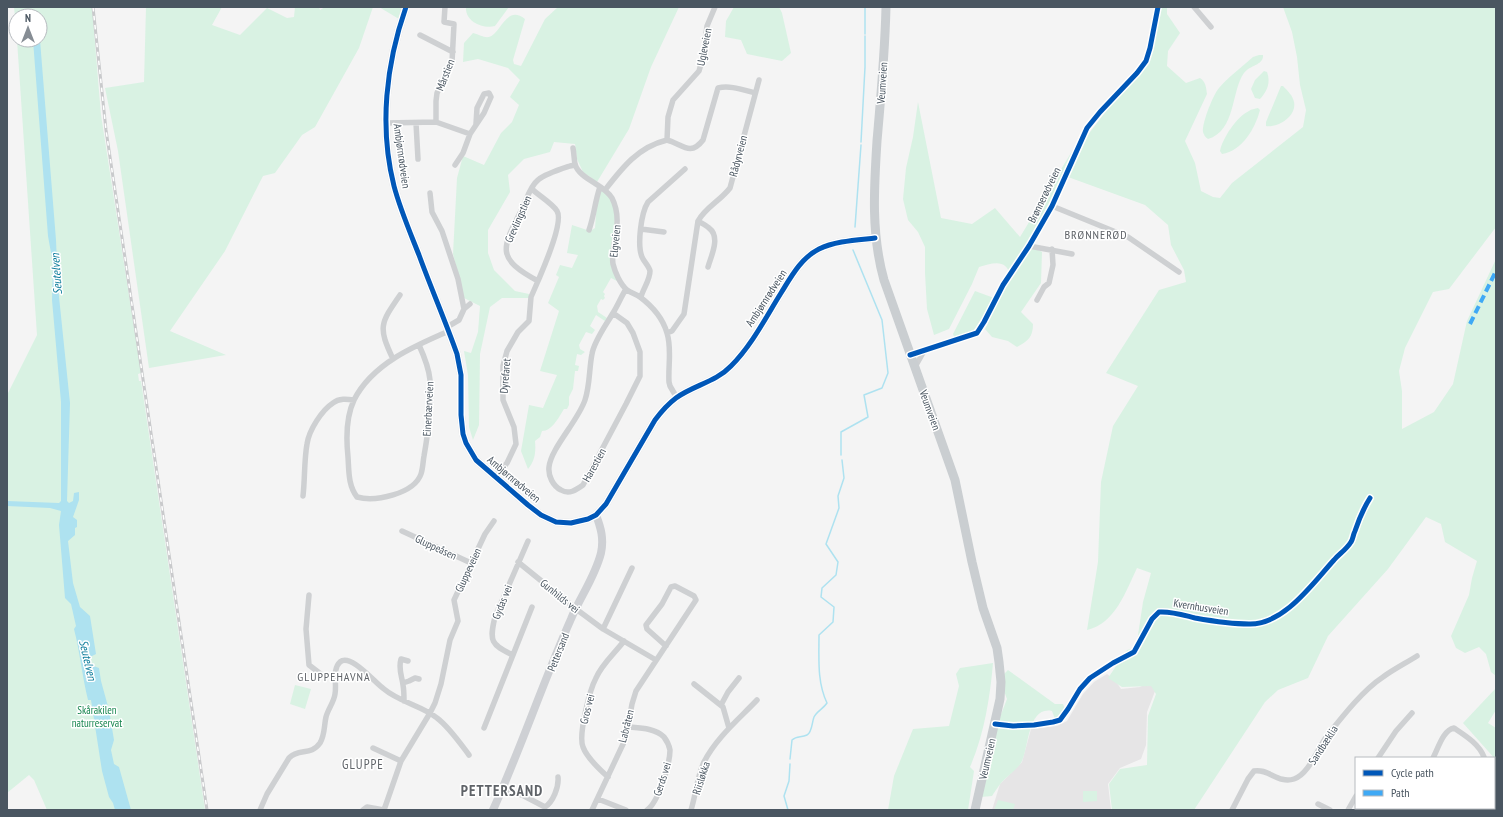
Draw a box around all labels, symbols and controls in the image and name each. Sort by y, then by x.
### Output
north arrow [8,8,48,48]
text: N [25,11,31,25]
street label: Ugleveien [694,27,715,67]
street label: Mårstien [433,57,457,93]
street label: Veumveien [873,62,890,105]
street label: Ambjørnrødveien [391,123,413,189]
street label: Rådyrveien [726,134,750,178]
street label: Brønnerødveien [1024,165,1064,225]
street label: Grevlingstien [501,193,535,245]
street label: Elgveien [606,224,624,258]
district label: BRØNNERØD [1064,227,1128,242]
water label: Seutelven [47,252,65,295]
street label: Ambjørnrødveien [742,267,790,329]
street label: Dyrefaret [496,358,514,394]
street label: Einerbærveien [420,381,436,437]
street label: Veumveien [916,387,944,432]
street label: Harestien [579,446,609,484]
street label: Ambjørnrødveien [484,453,544,505]
street label: Gluppeåsen [413,531,459,563]
street label: Gluppeveien [452,545,484,594]
street label: Gunhilds vei [537,576,583,616]
street label: Gydas vei [489,583,515,621]
street label: Kvernhusveien [1172,596,1230,618]
street label: Pettersand [544,630,572,673]
water label: Seutelven [76,638,100,682]
district label: GLUPPEHAVNA [297,669,371,684]
street label: Gros vei [577,693,597,725]
park label: Skårakilen naturreservat [72,703,122,730]
street label: Labråten [615,708,637,744]
street label: Sandbæklia [1305,723,1341,767]
street label: Veumveien [975,737,999,782]
district label: GLUPPE [342,756,384,773]
legend [1355,757,1495,809]
street label: Gerds vei [650,760,674,798]
street label: Riisløkka [689,760,713,796]
text: Cycle path [1391,765,1434,780]
district label: PETTERSAND [461,781,543,800]
text: Path [1391,785,1409,800]

